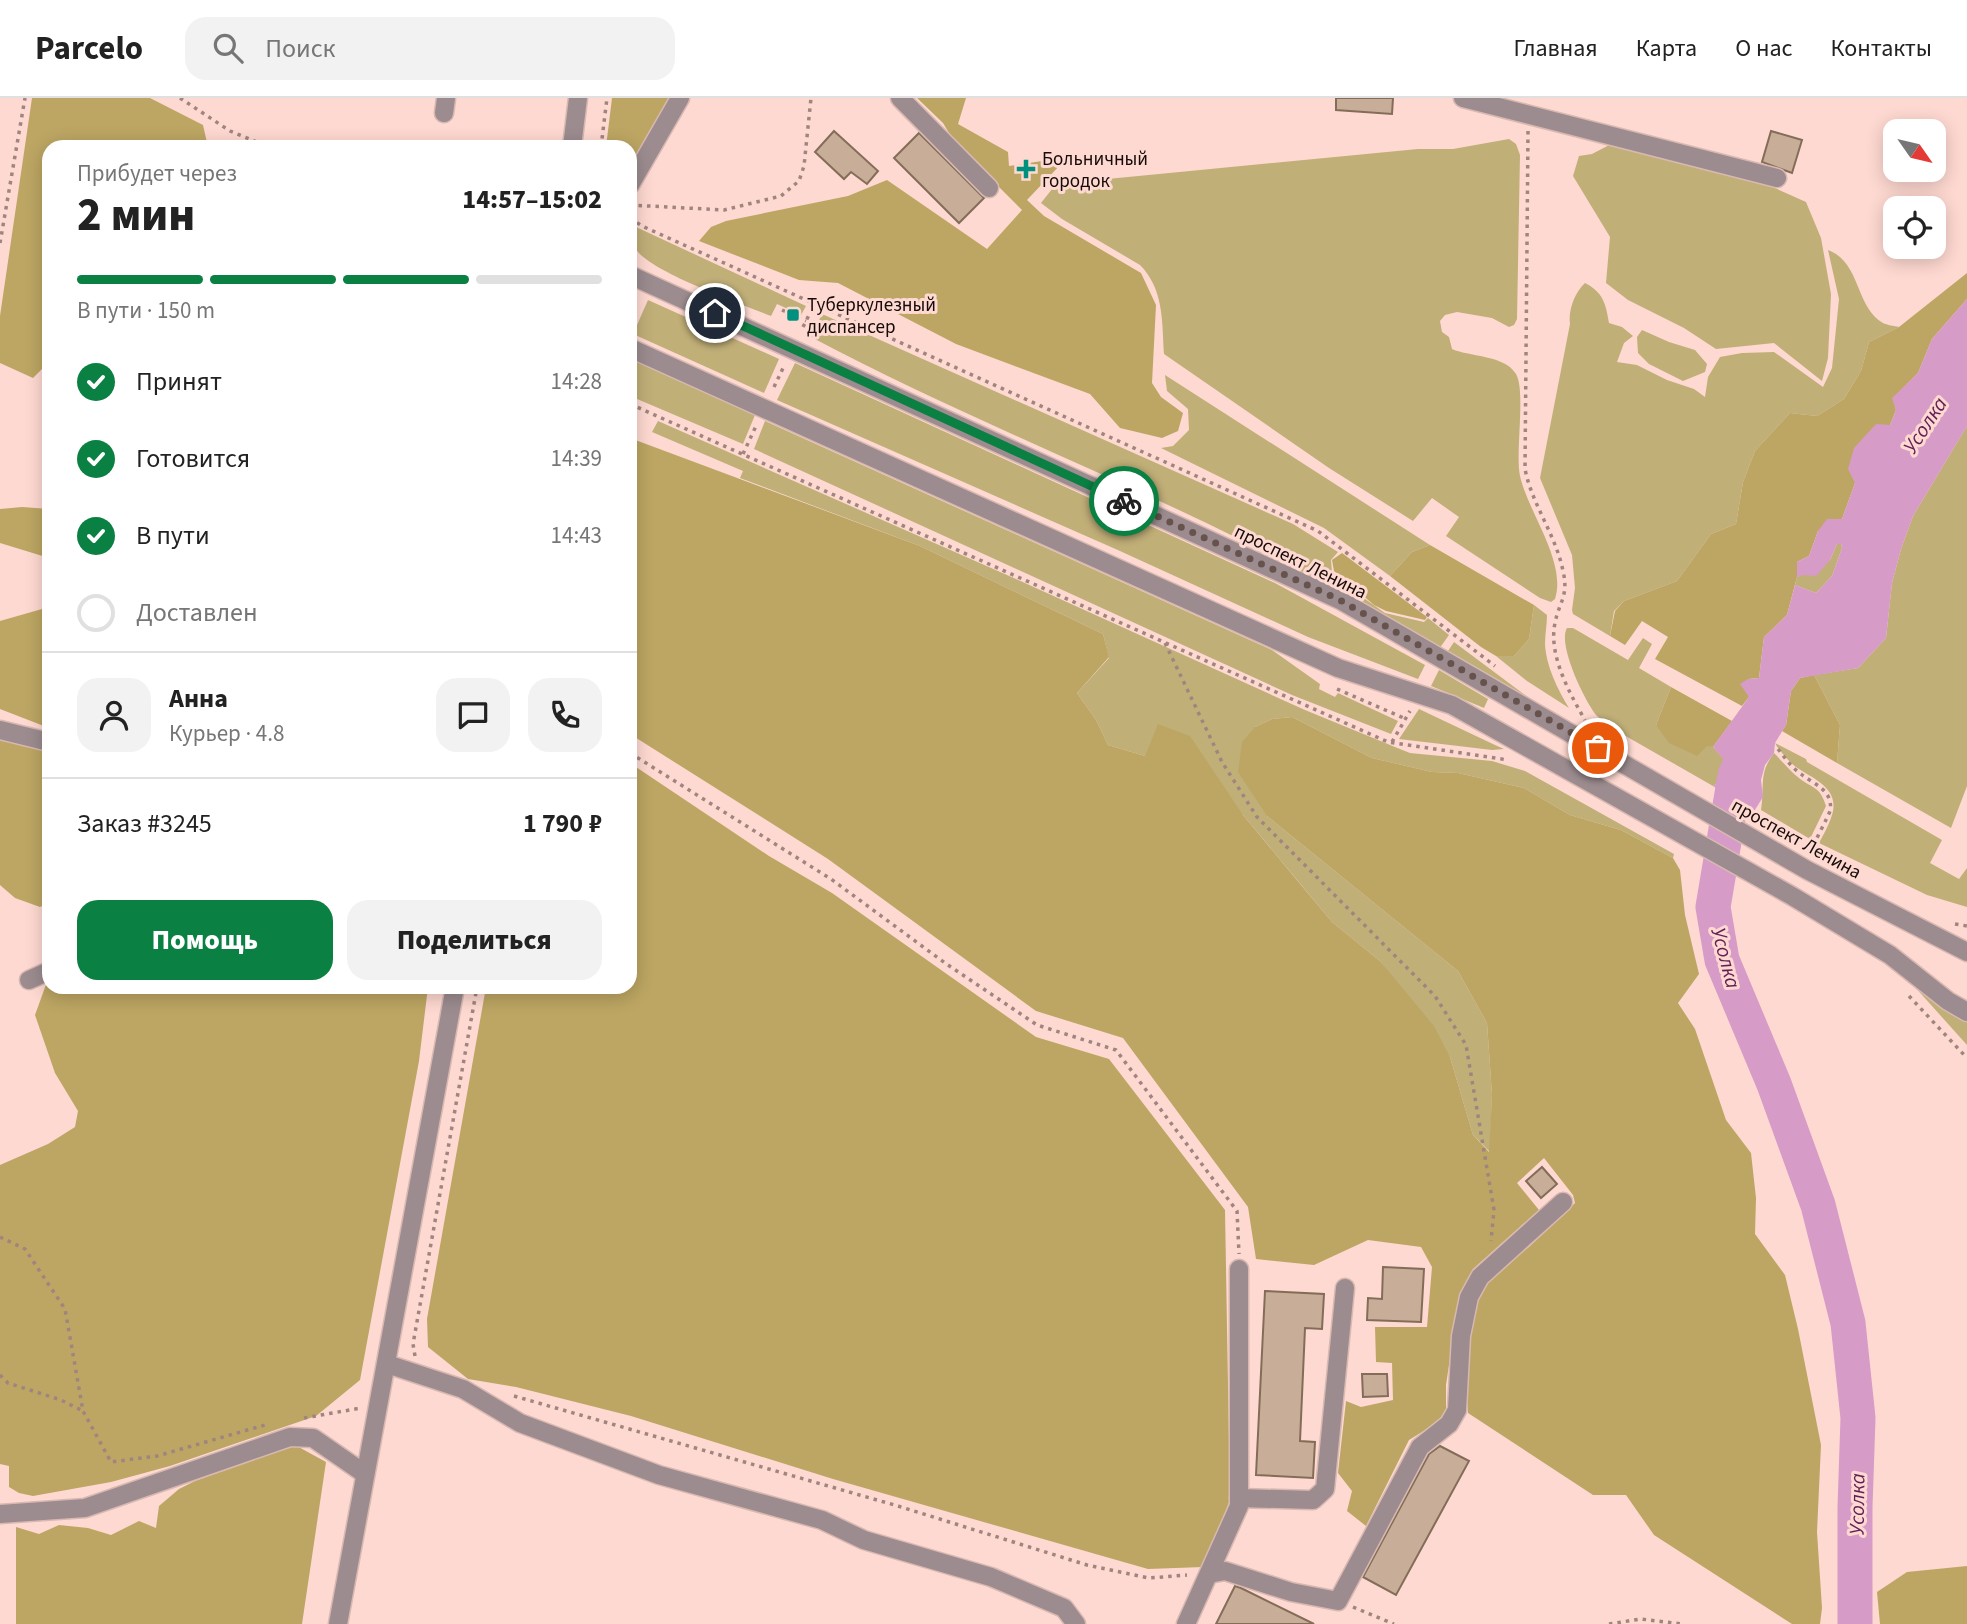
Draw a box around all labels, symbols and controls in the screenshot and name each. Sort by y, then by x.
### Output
search box [185,17,675,80]
text: Parcelo [35,25,143,72]
icon: search [209,29,247,67]
text: Поиск [265,30,335,67]
text: Главная [1513,31,1598,66]
text: Карта [1636,31,1697,66]
text: О нас [1735,31,1792,66]
text: Контакты [1830,31,1932,66]
north arrow [1883,119,1946,182]
map controls [1883,119,1946,259]
place label: Больничный городок [1042,146,1148,195]
text: Прибудет через [77,157,237,190]
marker: Больничный городок [1016,159,1036,179]
text: 14:57–15:02 [462,181,602,218]
text: 2 мин [77,183,195,248]
button: locate [1883,196,1946,259]
pin [685,283,745,343]
place label: Туберкулезный диспансер [807,292,936,341]
text: В пути · 150 m [77,294,215,327]
icon: home [696,294,734,332]
marker: Туберкулезный диспансер [785,307,801,323]
icon: check [77,363,115,401]
text: Принят [136,363,222,400]
text: 14:28 [551,365,602,398]
water label: Усолка [1896,391,1954,459]
icon: check [77,440,115,478]
text: Готовится [136,440,250,477]
text: 14:39 [551,442,602,475]
courier [1089,466,1159,536]
icon: bike [1105,482,1143,520]
icon: check [77,517,115,555]
text: В пути [136,517,210,554]
text: 14:43 [551,519,602,552]
street label: проспект Ленина [1229,519,1371,606]
text: Доставлен [136,594,258,631]
button: person [77,678,151,752]
button: chat [436,678,510,752]
button: phone [528,678,602,752]
text: Анна [169,680,228,717]
text: Курьер · 4.8 [169,717,284,750]
pin [1568,718,1628,778]
icon: bag [1579,729,1617,767]
street label: проспект Ленина [1726,792,1866,886]
text: Заказ #3245 [77,805,212,842]
text: 1 790 ₽ [523,805,602,842]
button: Помощь [77,900,333,980]
button: Поделиться [347,900,602,980]
water label: Усолка [1704,924,1748,992]
water label: Усолка [1841,1473,1873,1535]

